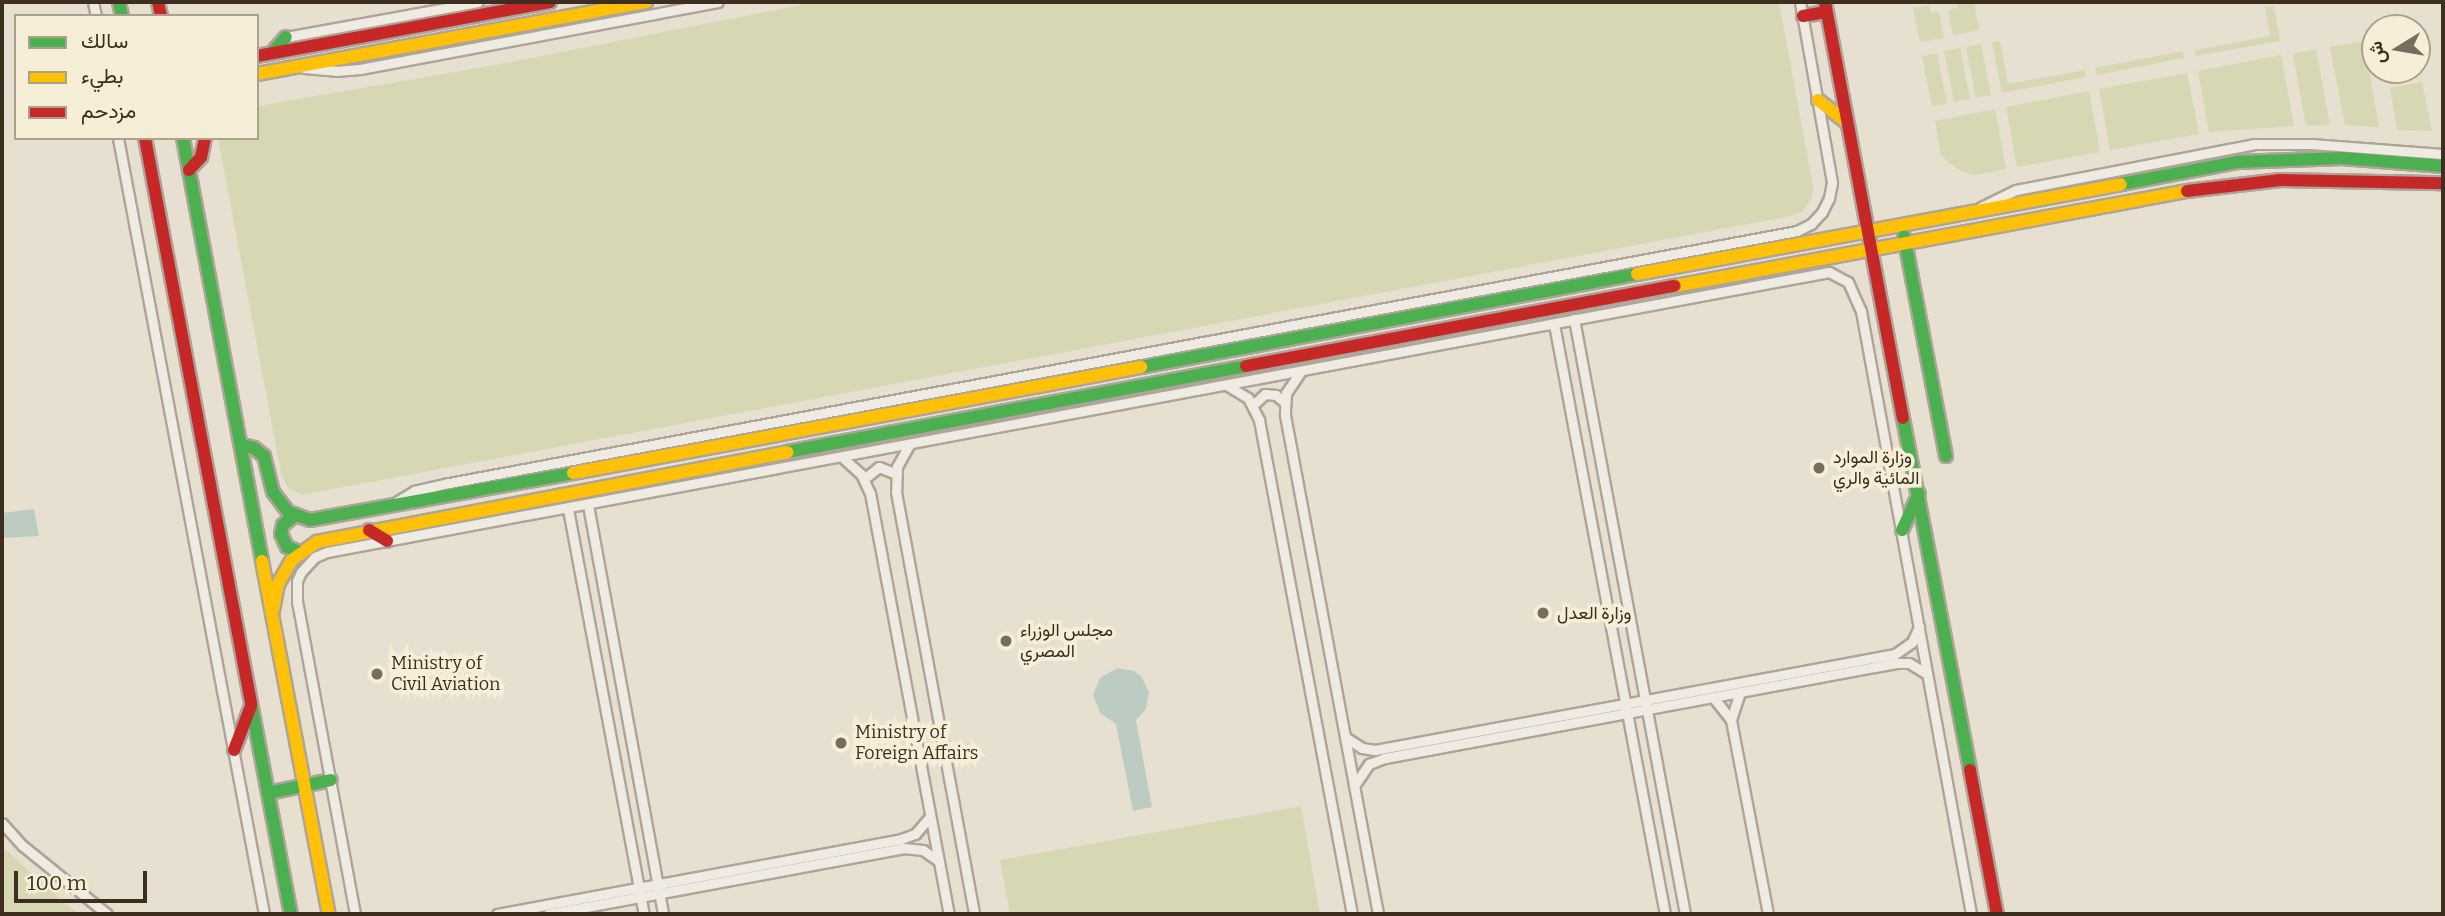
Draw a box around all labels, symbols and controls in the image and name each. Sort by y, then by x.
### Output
legend [14,14,259,140]
north arrow [2361,14,2431,84]
text: سالك [81,28,128,54]
text: ش [2363,39,2390,66]
text: بطيء [81,63,124,89]
text: مزدحم [81,98,136,124]
place label: وزارة الموارد المائية والري [1833,447,1919,490]
marker: وزارة الموارد المائية والري [1811,460,1827,476]
place label: وزارة العدل [1557,602,1632,624]
marker: وزارة العدل [1535,605,1551,621]
place label: مجلس الوزراء المصري [1020,620,1113,662]
marker: مجلس الوزراء المصري [998,633,1014,649]
place label: Ministry of Civil Aviation [391,653,500,696]
marker: Ministry of Civil Aviation [369,666,385,682]
place label: Ministry of Foreign Affairs [855,722,978,764]
marker: Ministry of Foreign Affairs [833,735,849,751]
scale bar [18,856,150,900]
text: 100 m [27,870,87,896]

